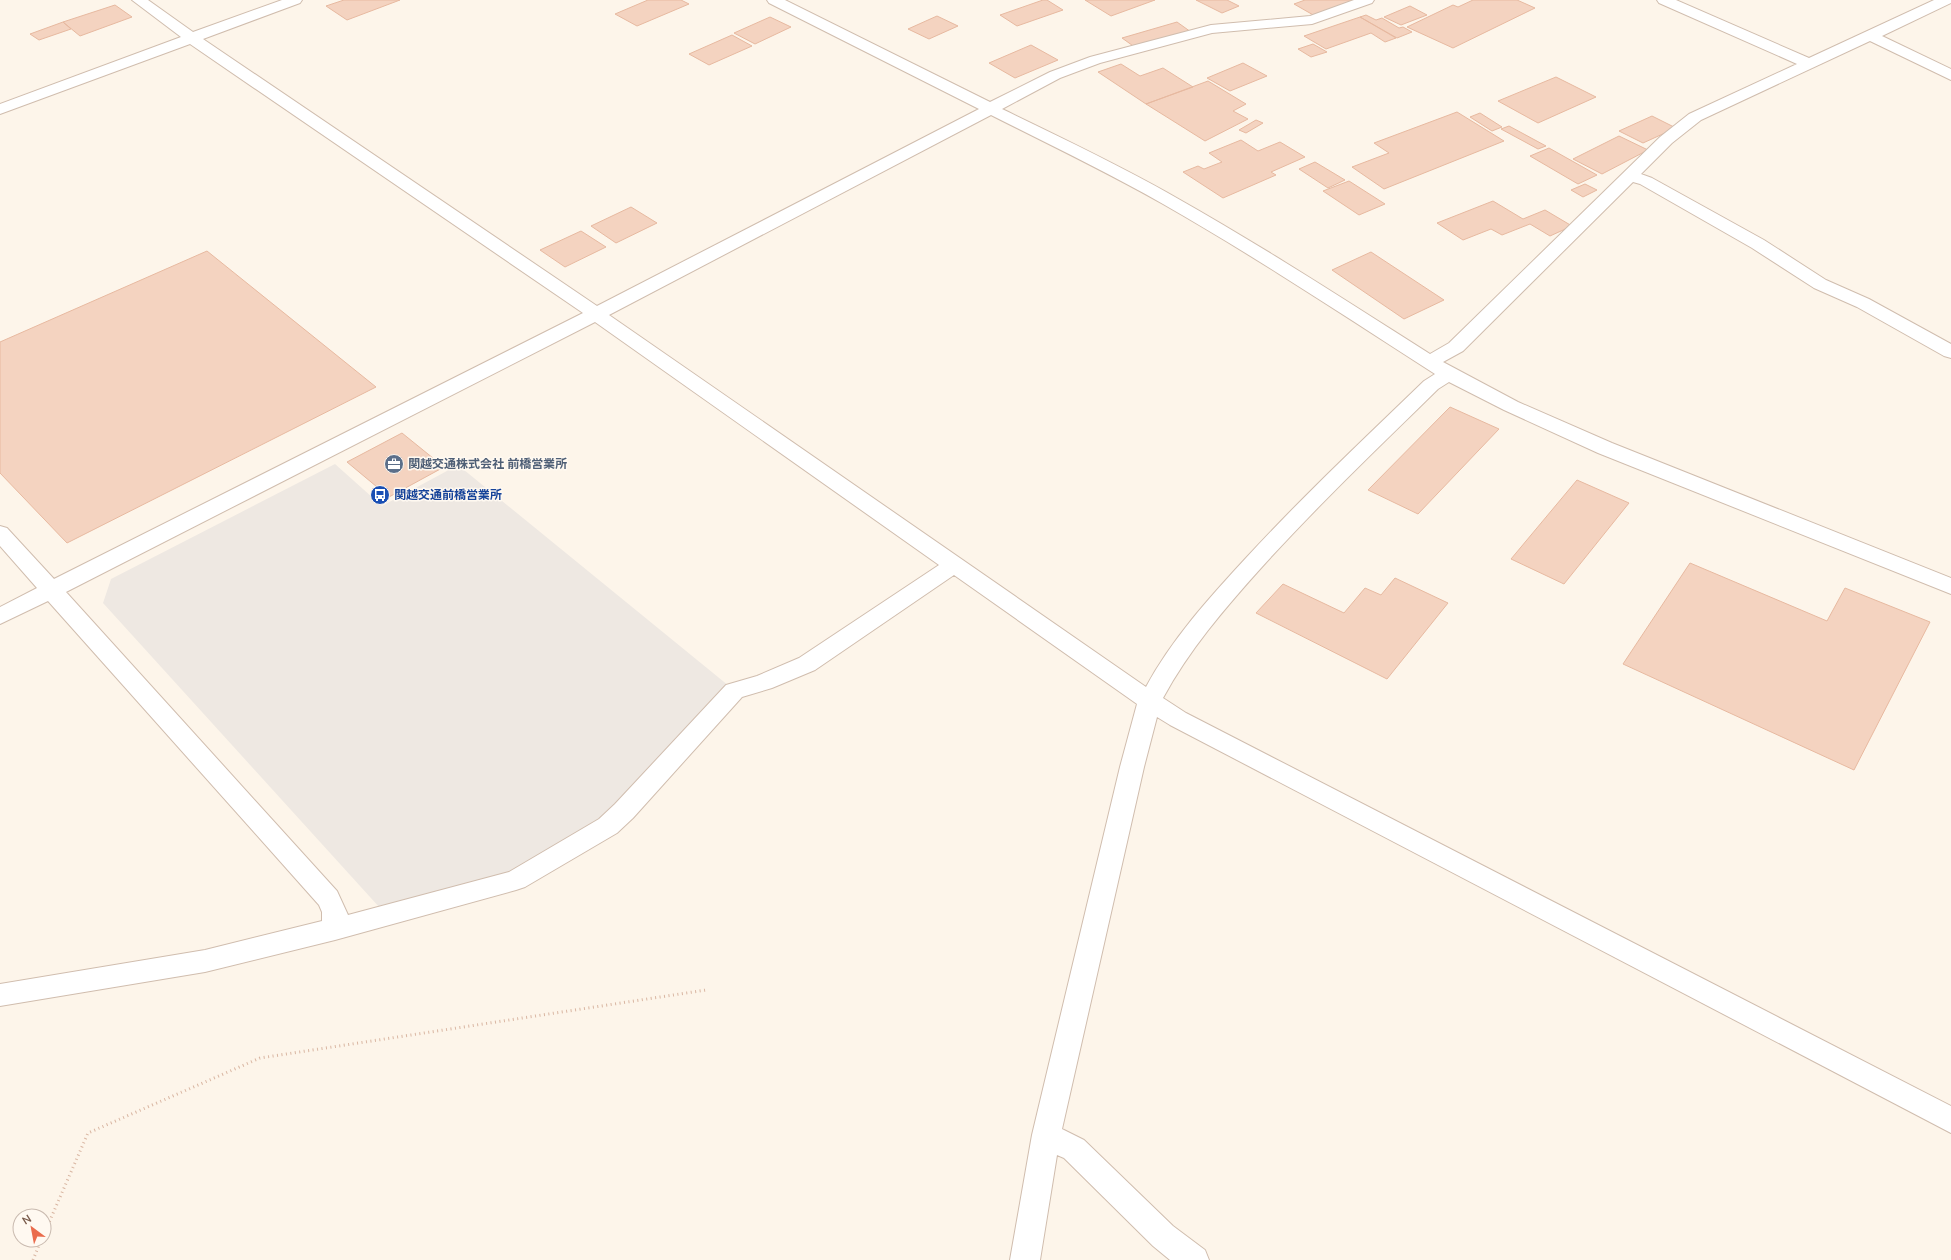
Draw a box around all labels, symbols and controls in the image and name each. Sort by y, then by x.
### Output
office icon: 関越交通株式会社 前橋営業所 [383,453,405,475]
place label: 関越交通株式会社 前橋営業所 [408,456,567,472]
bus stop icon: 関越交通前橋営業所 [369,484,391,506]
place label: 関越交通前橋営業所 [394,487,502,503]
north arrow [12,1208,52,1248]
text: N [19,1211,34,1228]

